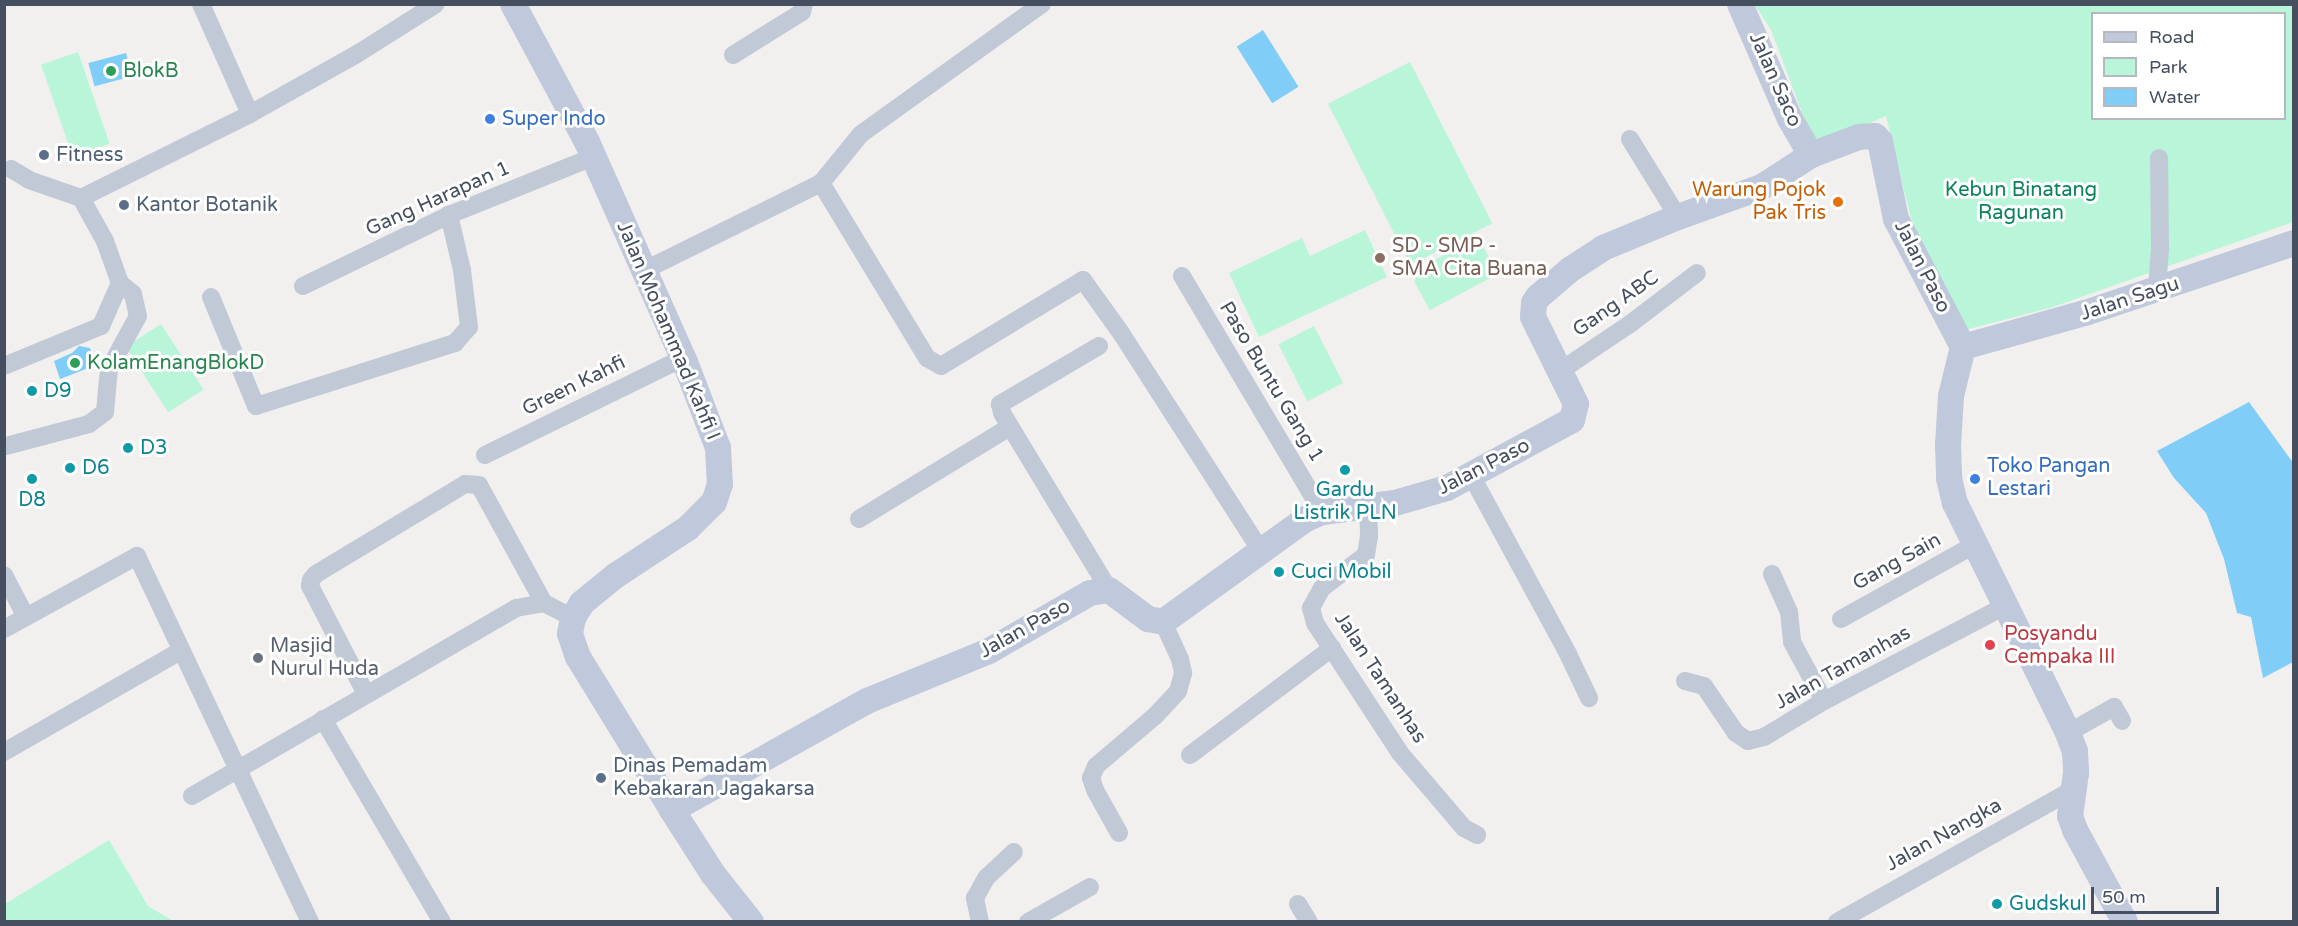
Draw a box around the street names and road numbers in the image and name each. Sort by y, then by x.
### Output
street label: Jalan Saco [1744,29,1806,131]
street label: Gang Harapan 1 [362,156,514,242]
street label: Jalan Paso [1889,217,1955,317]
street label: Jalan Mohammad Kahfi I [611,218,725,444]
street label: Gang ABC [1569,266,1663,342]
street label: Jalan Sagu [2078,272,2182,326]
street label: Paso Buntu Gang 1 [1214,297,1328,467]
street label: Green Kahfi [518,351,630,421]
street label: Jalan Paso [1434,434,1534,500]
street label: Gang Sain [1849,528,1945,596]
street label: Jalan Paso [975,594,1075,664]
street label: Jalan Tamanhas [1329,608,1431,748]
street label: Jalan Tamanhas [1771,621,1915,715]
street label: Jalan Nangka [1882,793,2006,877]

